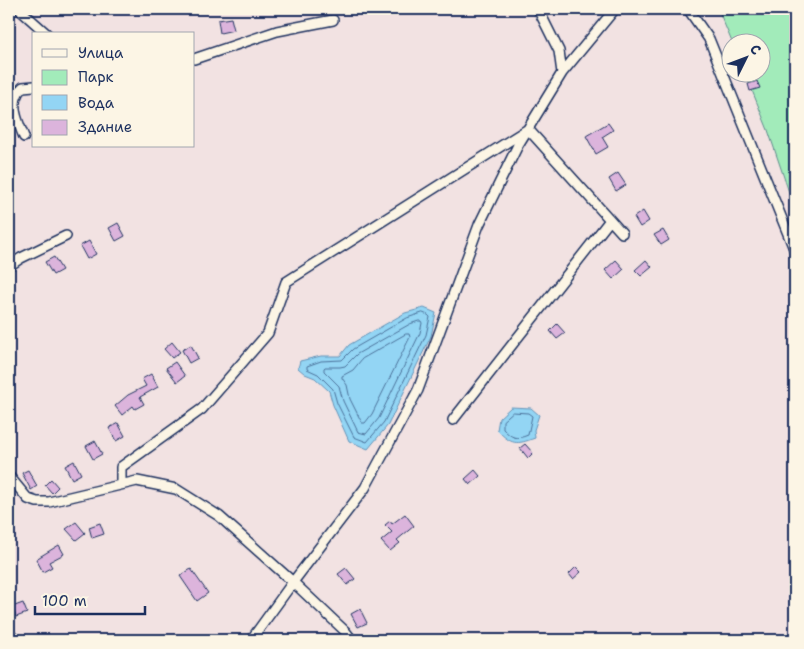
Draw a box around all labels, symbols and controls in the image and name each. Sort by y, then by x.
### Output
legend [32,32,195,148]
north arrow [722,32,772,82]
text: С [746,40,765,59]
text: Улица [78,43,124,63]
text: Парк [78,67,114,87]
text: Вода [78,93,115,113]
text: Здание [78,117,132,137]
scale bar [35,584,145,616]
text: 100 m [42,591,87,611]

